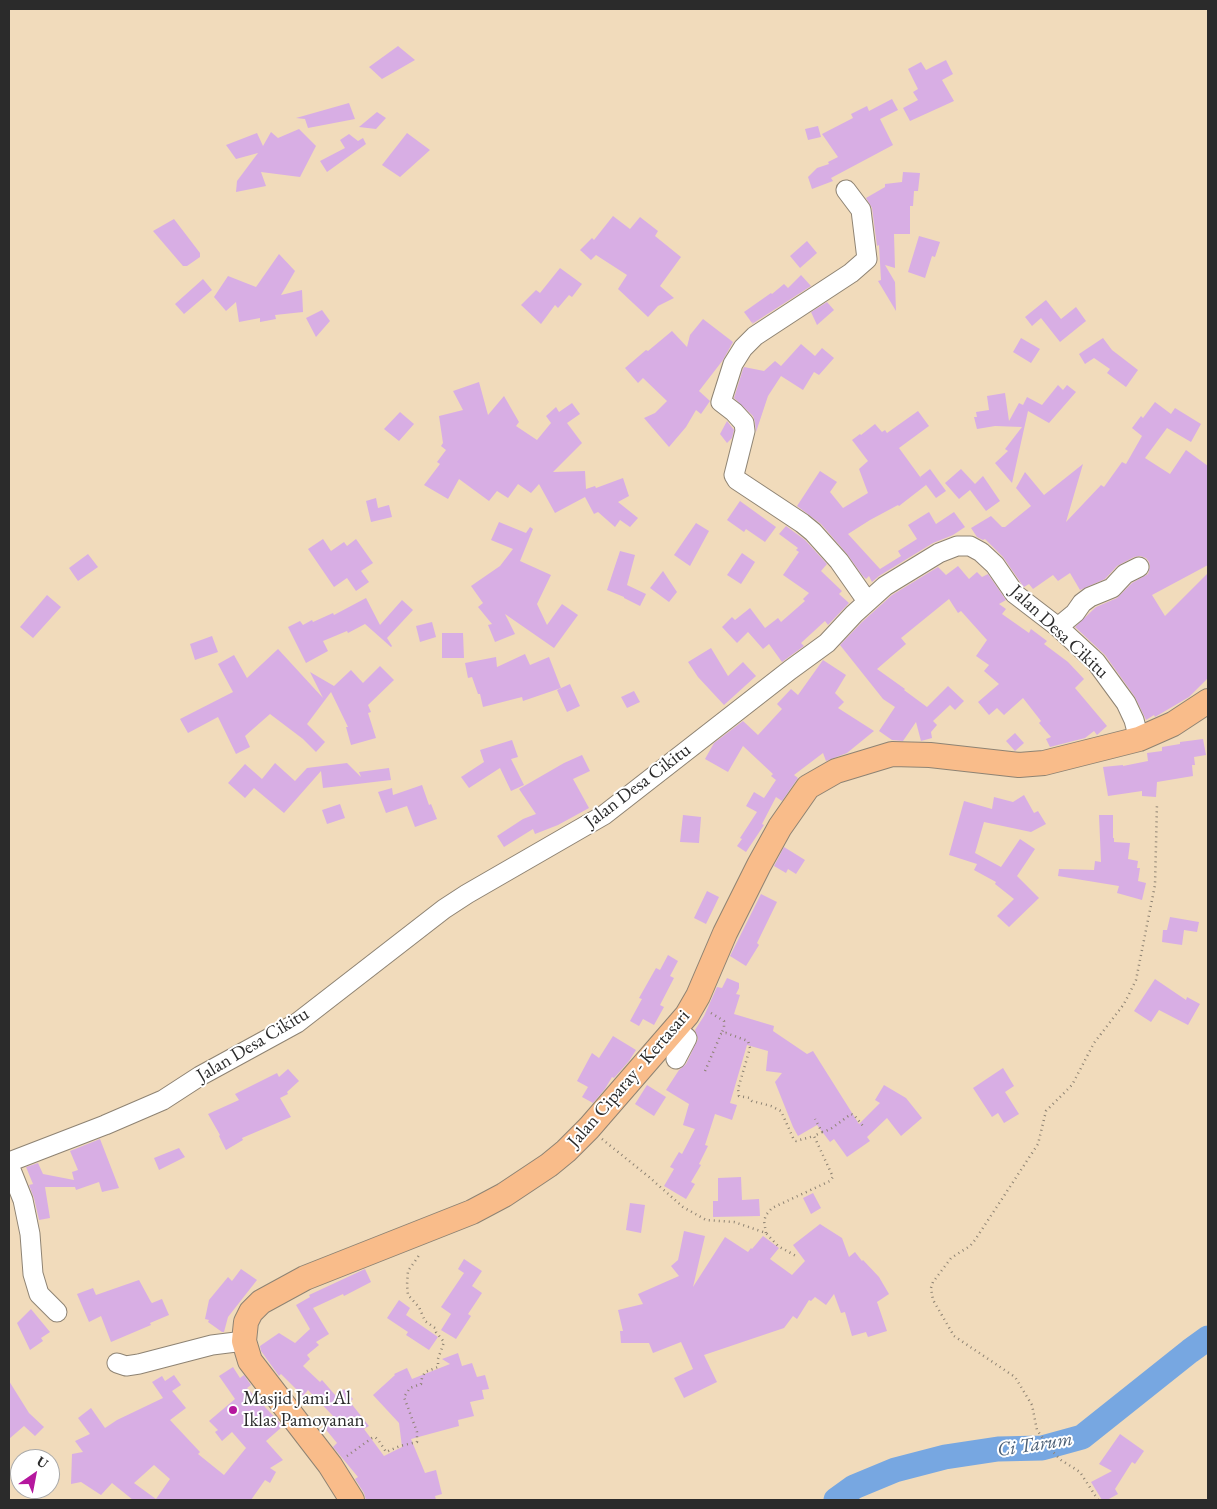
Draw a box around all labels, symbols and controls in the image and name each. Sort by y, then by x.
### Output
street label: Jalan Desa Cikitu [1005,580,1113,684]
street label: Jalan Desa Cikitu [580,739,696,833]
street label: Jalan Desa Cikitu [193,1003,313,1087]
street label: Jalan Ciparay - Kertasari [563,1005,695,1153]
place label: Masjid Jami Al Iklas Pamoyanan [243,1388,365,1432]
marker: Masjid Jami Al Iklas Pamoyanan [227,1404,239,1416]
water label: Ci Tarum [996,1427,1074,1463]
north arrow [10,1449,60,1499]
text: U [33,1452,52,1473]

